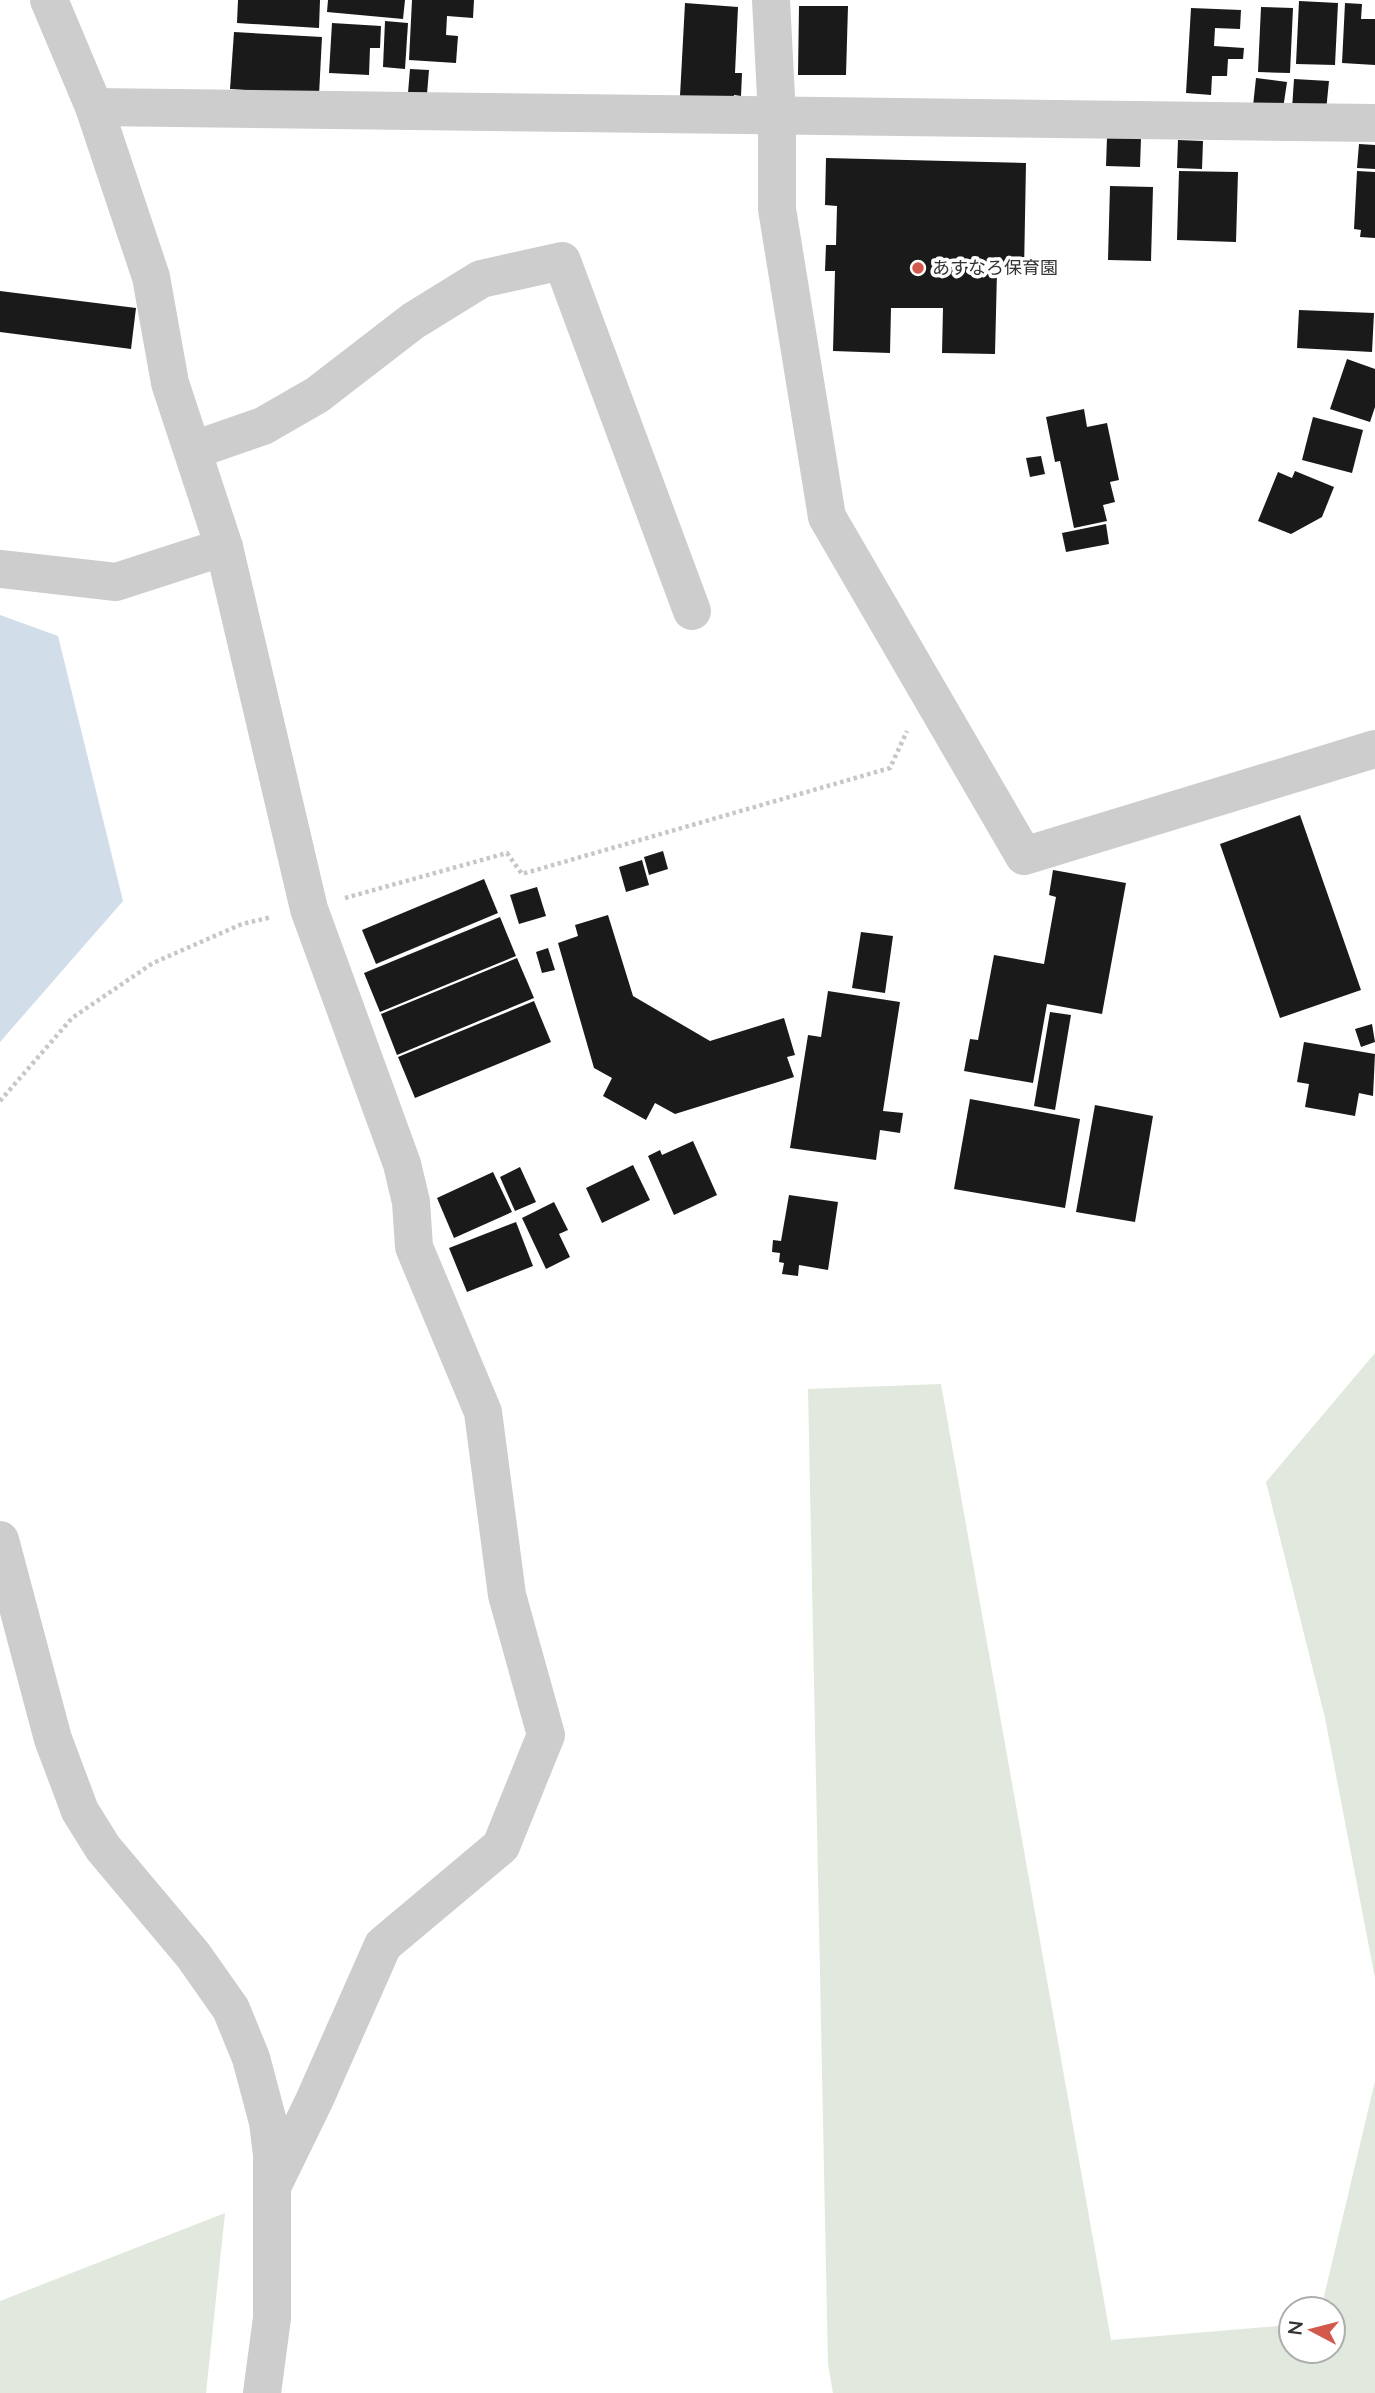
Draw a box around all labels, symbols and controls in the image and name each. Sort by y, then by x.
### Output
place label: あすなろ保育園 [932,256,1058,278]
marker: あすなろ保育園 [910,260,926,276]
north arrow [1277,2295,1347,2365]
text: N [1282,2319,1307,2337]

